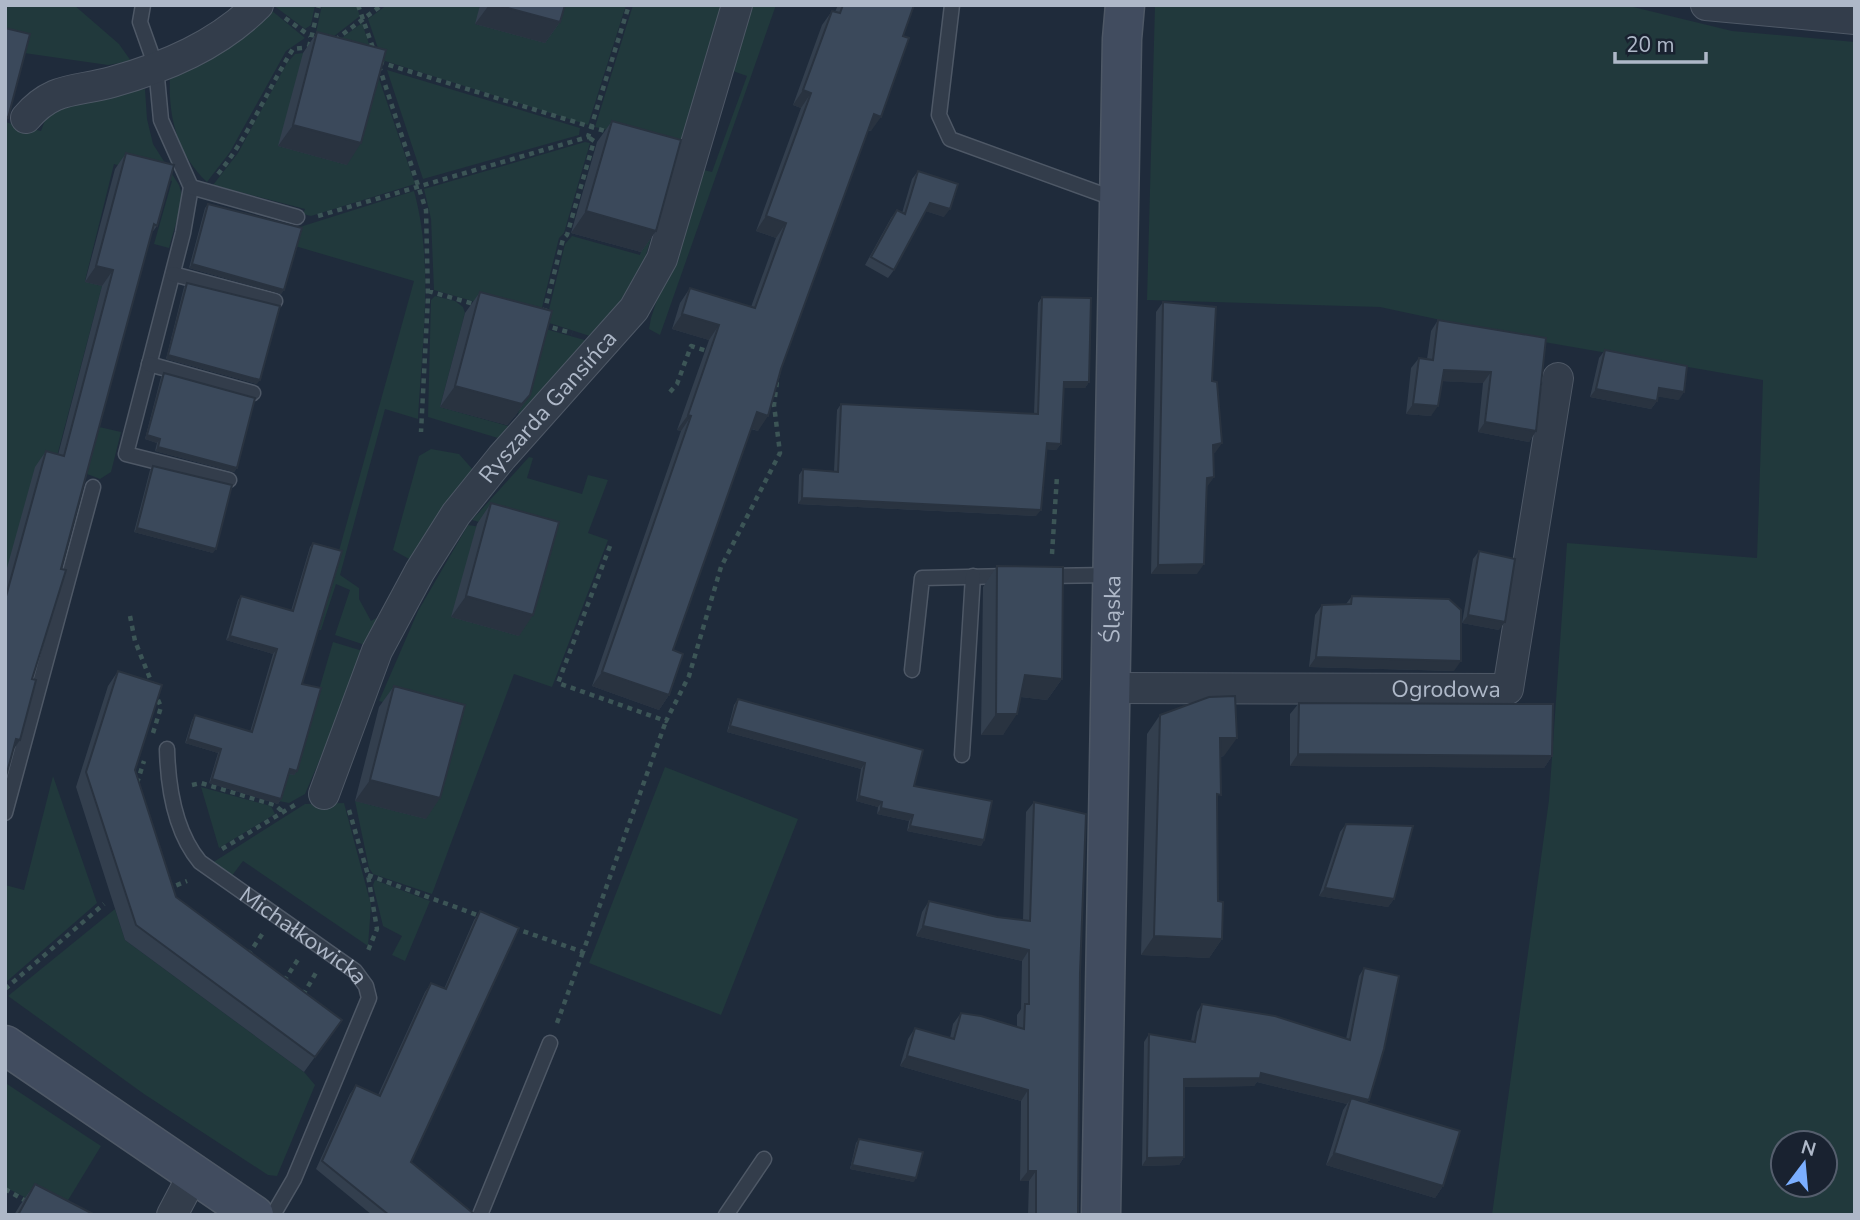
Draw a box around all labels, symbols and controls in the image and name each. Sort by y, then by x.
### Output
scale bar [1615,21,1706,65]
text: 20 m [1626,31,1675,59]
street label: Ryszarda Gansińca [472,323,624,490]
street label: Śląska [1096,575,1128,643]
street label: Ogrodowa [1391,673,1501,704]
street label: Michałkowicka [234,879,375,991]
north arrow [1769,1129,1839,1199]
text: N [1798,1134,1819,1163]

